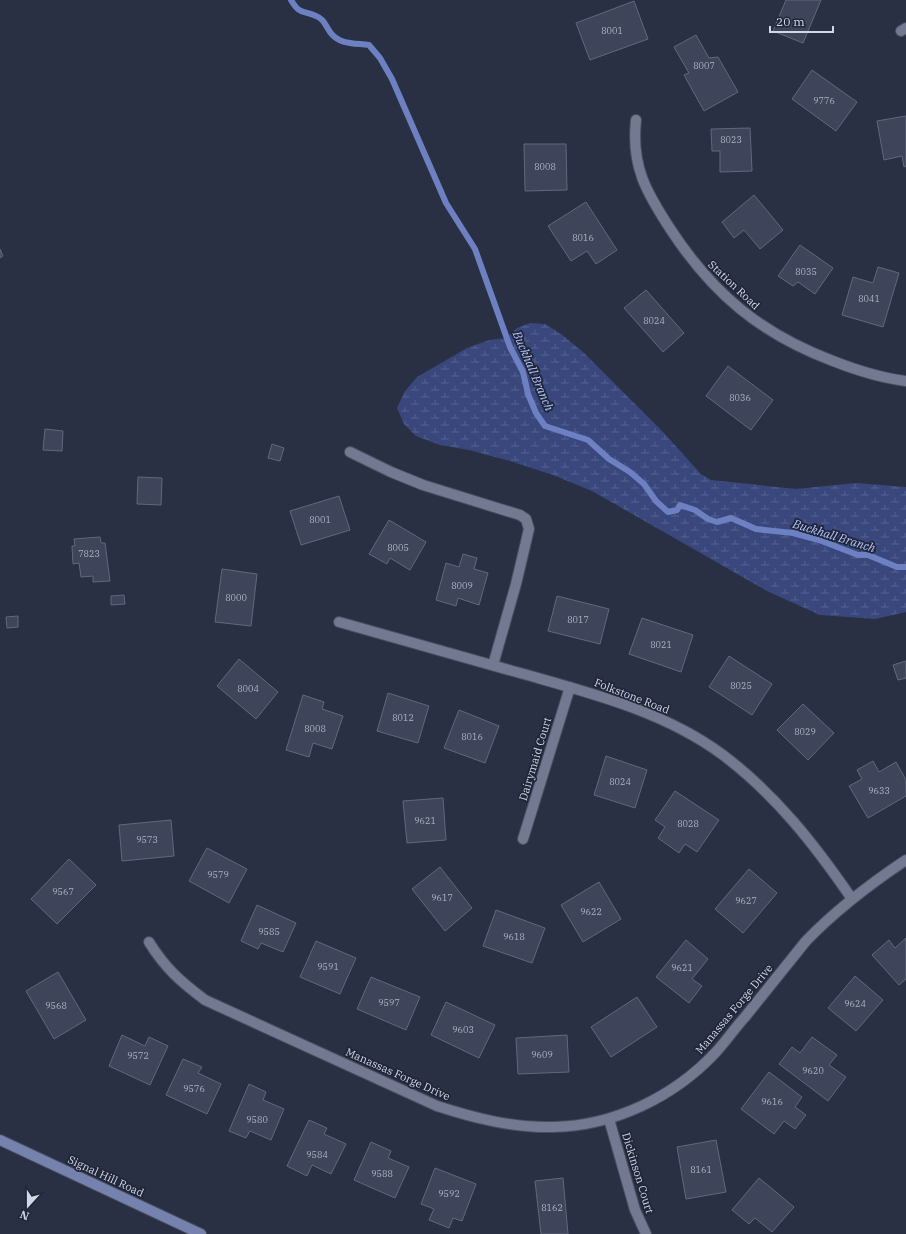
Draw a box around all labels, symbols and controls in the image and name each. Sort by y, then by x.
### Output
scale bar [770,8,833,34]
text: 20 m [776,14,805,29]
house number: 8001 [601,25,623,36]
house number: 8007 [693,60,715,71]
house number: 9776 [813,95,835,106]
house number: 8023 [720,134,742,145]
house number: 8008 [534,161,556,172]
house number: 8016 [572,232,594,243]
street label: Station Road [705,258,763,313]
house number: 8035 [795,266,817,277]
house number: 8041 [858,293,880,304]
house number: 8024 [643,315,665,326]
water label: Buckhall Branch [509,328,557,413]
house number: 8036 [729,392,751,403]
house number: 8001 [309,514,331,525]
water label: Buckhall Branch [790,516,878,555]
house number: 8005 [387,542,409,553]
house number: 7823 [78,548,100,559]
house number: 8009 [451,580,473,591]
house number: 8000 [225,592,247,603]
house number: 8017 [567,614,589,625]
house number: 8021 [650,639,672,650]
street label: Folkstone Road [592,675,672,717]
house number: 8025 [730,680,752,691]
house number: 8004 [237,683,259,694]
house number: 8012 [392,712,414,723]
street label: Dairymaid Court [516,716,554,802]
house number: 8008 [304,723,326,734]
house number: 8029 [794,726,816,737]
house number: 8016 [461,731,483,742]
house number: 8024 [609,776,631,787]
house number: 9633 [868,785,890,796]
house number: 9621 [414,815,436,826]
house number: 8028 [677,818,699,829]
house number: 9573 [136,834,158,845]
house number: 9579 [207,869,229,880]
house number: 9567 [52,886,74,897]
house number: 9617 [431,892,453,903]
house number: 9627 [735,895,757,906]
house number: 9622 [580,906,602,917]
house number: 9585 [258,926,280,937]
house number: 9618 [503,931,525,942]
house number: 9591 [317,961,339,972]
street label: Manassas Forge Drive [692,961,776,1057]
house number: 9621 [671,962,693,973]
house number: 9597 [378,997,400,1008]
house number: 9624 [844,998,866,1009]
house number: 9568 [45,1000,67,1011]
house number: 9603 [452,1024,474,1035]
street label: Manassas Forge Drive [344,1045,452,1103]
house number: 9609 [531,1049,553,1060]
house number: 9572 [127,1050,149,1061]
house number: 9620 [802,1065,824,1076]
house number: 9576 [183,1083,205,1094]
house number: 9616 [761,1096,783,1107]
house number: 9580 [246,1114,268,1125]
street label: Dickinson Court [619,1131,657,1215]
house number: 9584 [306,1149,328,1160]
street label: Signal Hill Road [66,1152,147,1200]
house number: 8161 [690,1164,712,1175]
house number: 9588 [371,1168,393,1179]
north arrow [8,1186,48,1226]
house number: 9592 [438,1188,460,1199]
house number: 8162 [541,1202,563,1213]
text: N [18,1207,31,1223]

